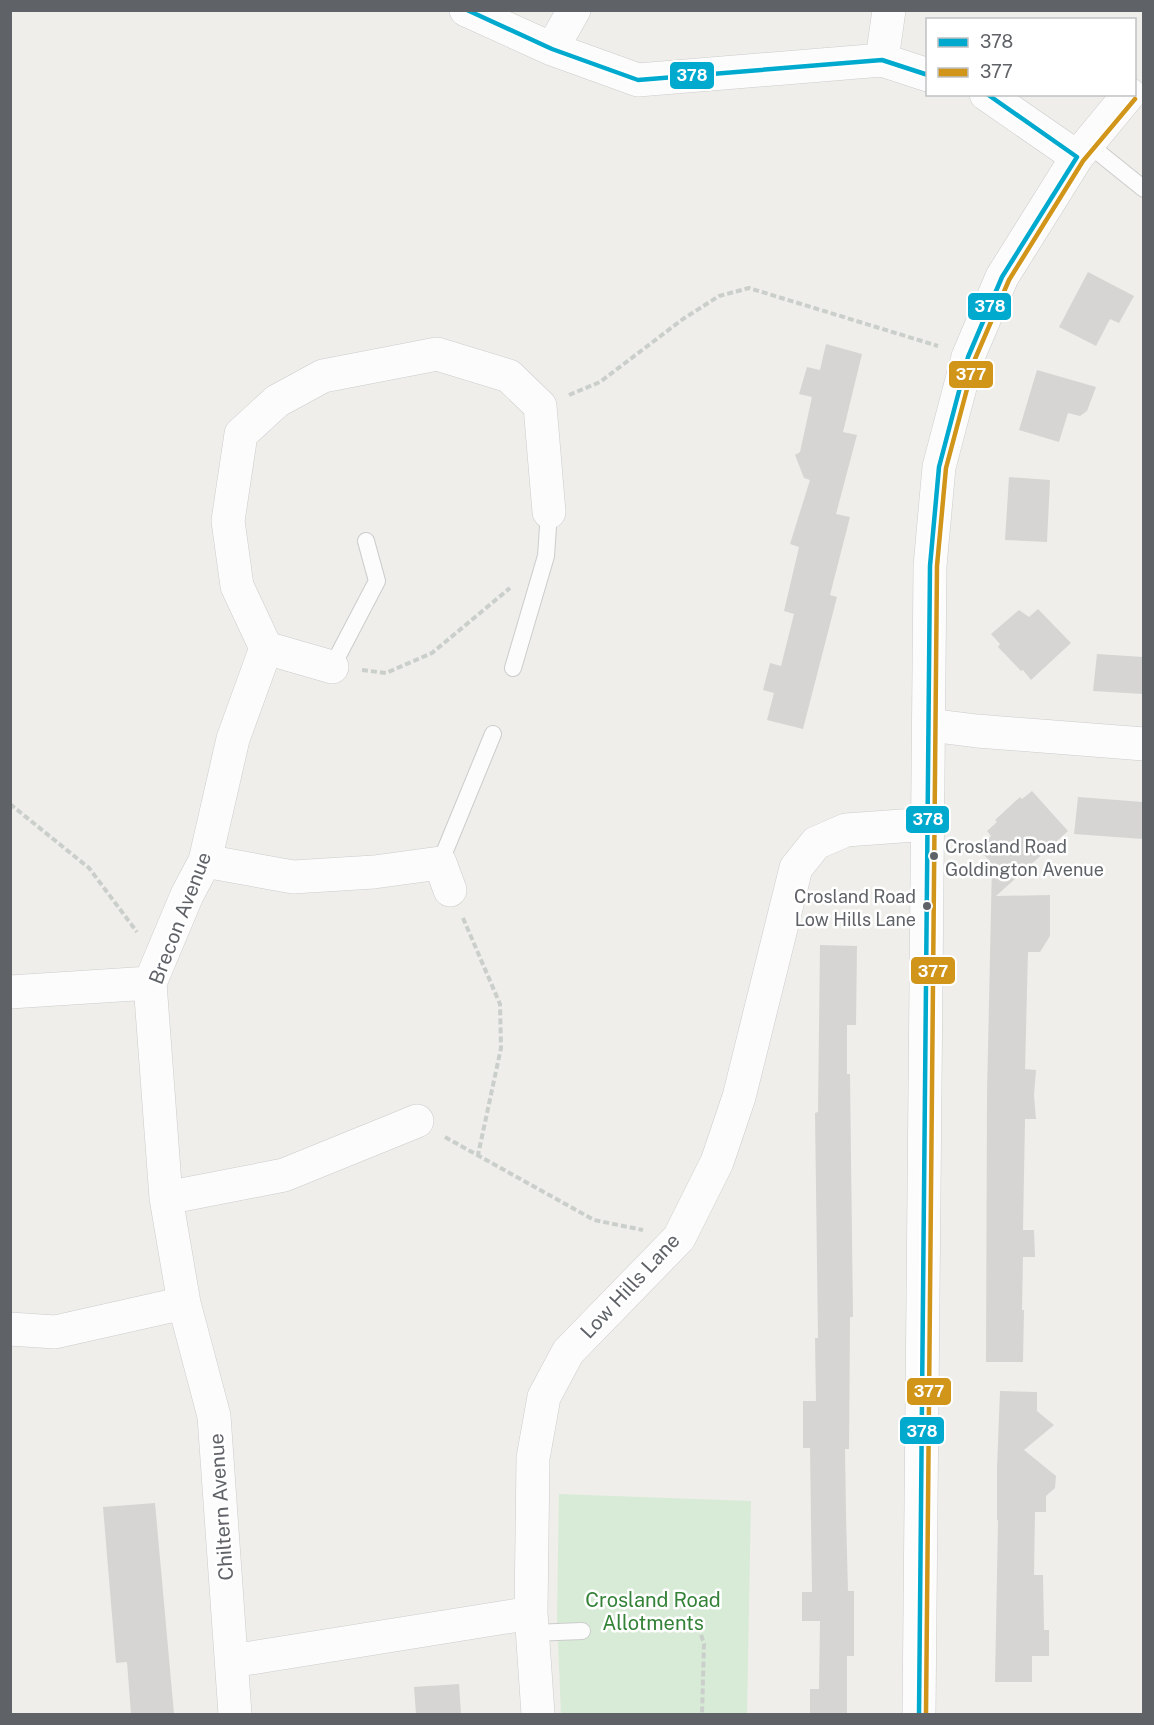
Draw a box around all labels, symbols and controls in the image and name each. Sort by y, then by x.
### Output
legend [926,18,1136,96]
text: 378 [980,31,1013,52]
line badge: 378 [669,61,715,90]
text: 377 [980,61,1013,82]
text: 378 [677,66,708,85]
line badge: 378 [967,292,1012,321]
text: 378 [975,297,1006,316]
line badge: 377 [948,360,994,389]
text: 377 [956,365,986,384]
line badge: 378 [905,805,950,834]
text: 378 [913,810,944,829]
place label: Crosland Road Goldington Avenue [945,836,1104,880]
street label: Brecon Avenue [144,849,216,987]
marker: Crosland Road Goldington Avenue [928,850,940,862]
place label: Crosland Road Low Hills Lane [794,886,916,930]
marker: Crosland Road Low Hills Lane [921,900,933,912]
line badge: 377 [910,956,956,985]
text: 377 [918,962,948,981]
street label: Low Hills Lane [575,1229,685,1343]
line badge: 377 [906,1377,952,1406]
text: 377 [914,1382,944,1401]
line badge: 378 [899,1416,945,1445]
text: 378 [907,1422,938,1441]
street label: Chiltern Avenue [204,1433,238,1581]
park label: Crosland Road Allotments [585,1588,721,1635]

